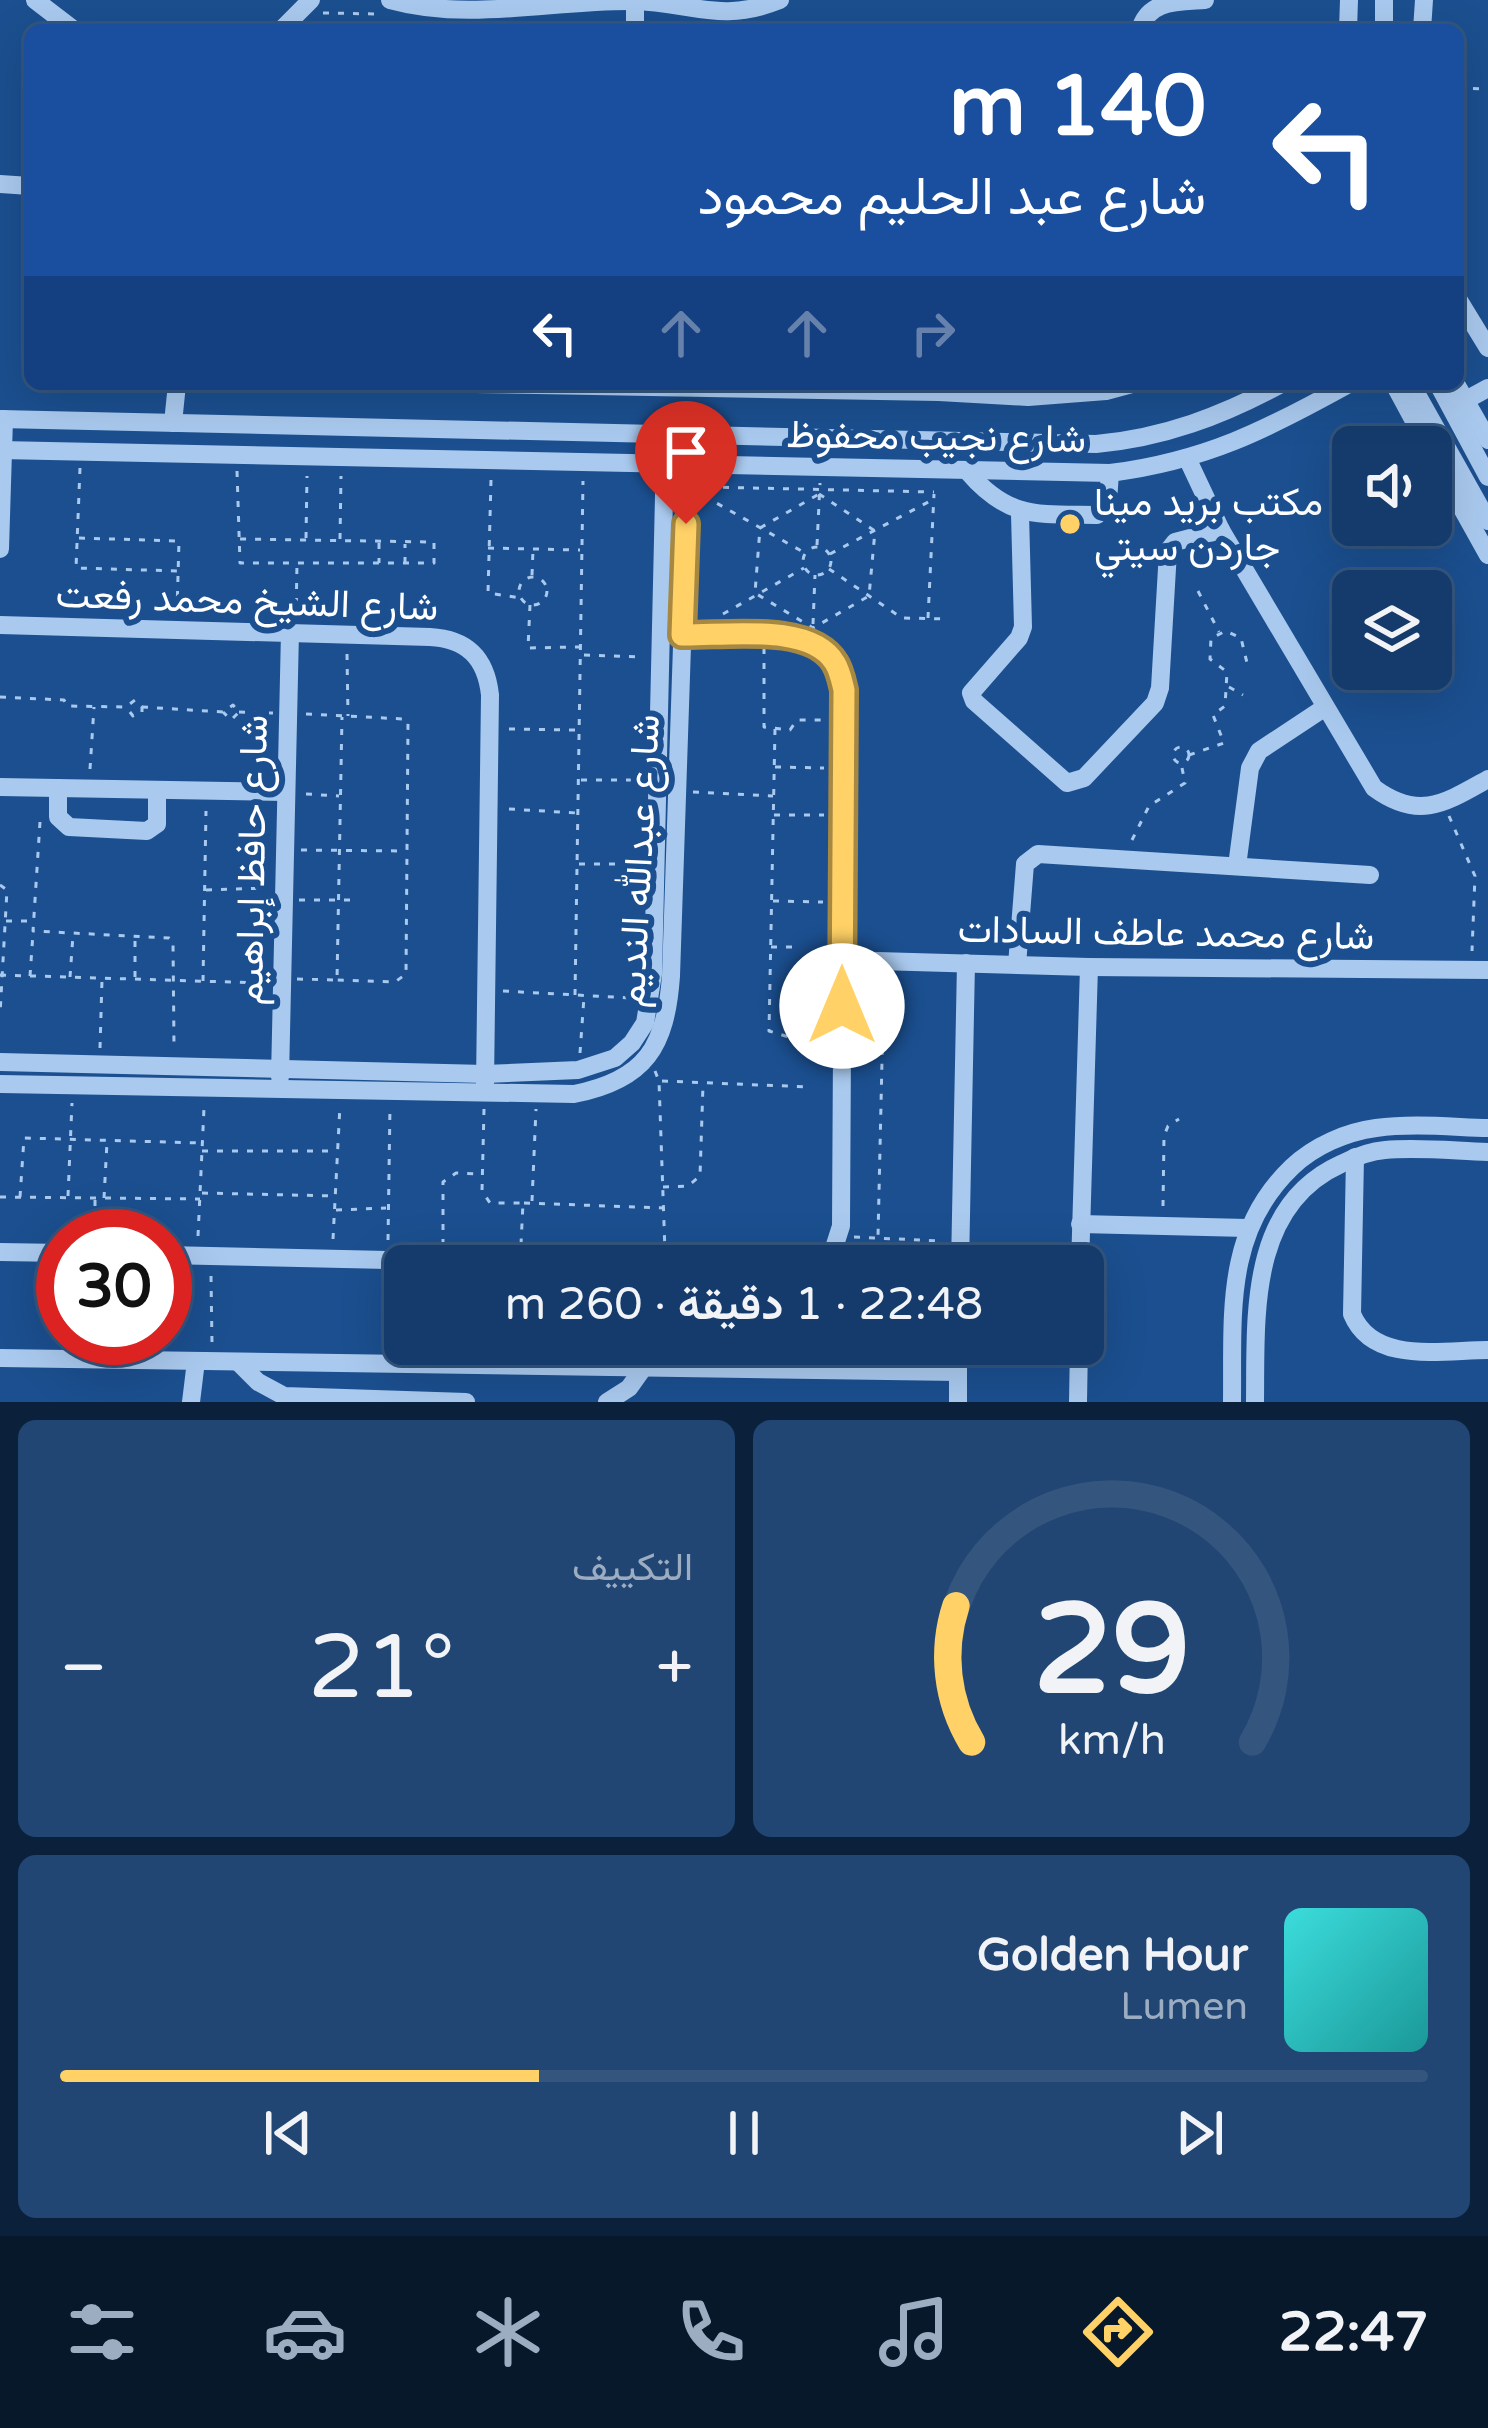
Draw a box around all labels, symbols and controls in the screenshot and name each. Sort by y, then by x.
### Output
text: 140 m [949,57,1206,158]
icon: left [1248,72,1404,228]
text: شارع عبد الحليم محمود [697,164,1206,229]
icon: left [522,300,588,366]
icon: ahead [648,300,714,366]
icon: ahead [774,300,840,366]
icon: right [900,300,966,366]
pin [635,401,737,524]
street label: شارع نجيب محفوظ [786,411,1086,465]
icon: arrive [653,419,719,485]
map controls [1332,426,1452,690]
button: sound [1332,426,1452,546]
place label: مكتب بريد مينا جاردن سيتي [1094,479,1323,578]
marker: مكتب بريد مينا جاردن سيتي [1057,511,1083,537]
button: layers [1332,570,1452,690]
street label: شارع الشيخ محمد رفعت [55,571,439,634]
street label: شارع عبدالله النديم [608,713,672,1009]
street label: شارع حافظ إبراهيم [226,714,280,1006]
street label: شارع محمد عاطف السادات [957,906,1375,962]
position arrow [779,943,905,1069]
speed limit sign: 30 [36,1209,192,1365]
text: 22:48 · 1 دقيقة · 260 m [505,1278,983,1332]
text: التكييف [572,1544,693,1591]
text: 29 [1033,1576,1190,1727]
text: 21° [308,1614,455,1723]
text: − [60,1628,107,1708]
text: + [656,1628,693,1708]
text: km/h [1058,1714,1165,1765]
text: Golden Hour [977,1929,1248,1983]
text: Lumen [1120,1983,1248,2030]
icon: previous [255,2100,321,2166]
icon: pause [711,2100,777,2166]
icon: next [1167,2100,1233,2166]
icon: filters [60,2290,144,2374]
icon: car [263,2290,347,2374]
icon: climate [466,2290,550,2374]
icon: phone [669,2290,753,2374]
icon: music [872,2290,956,2374]
icon: directions [1076,2290,1160,2374]
text: 22:47 [1279,2300,1428,2365]

